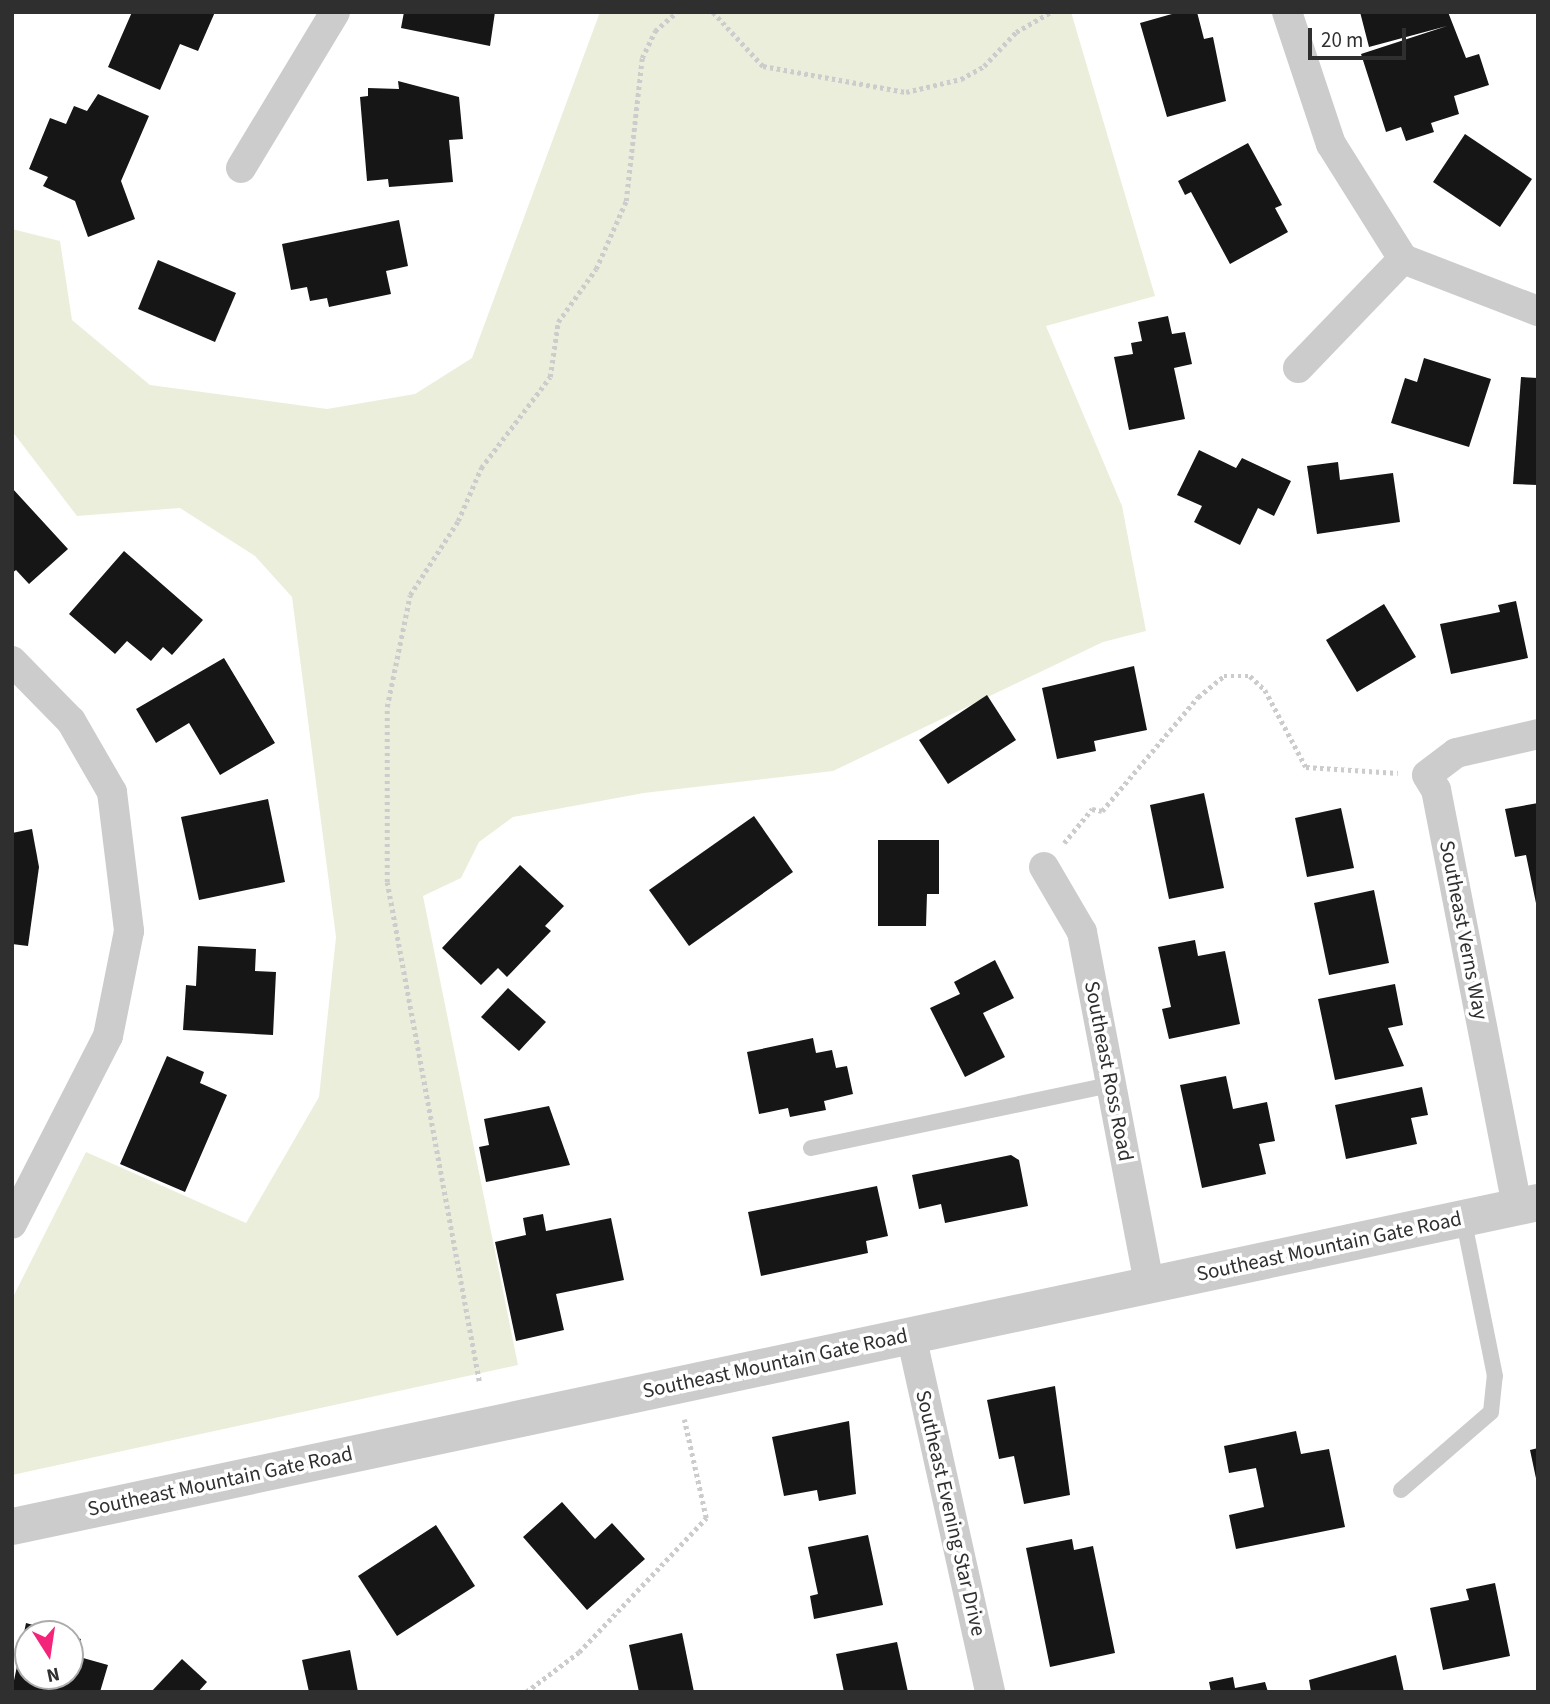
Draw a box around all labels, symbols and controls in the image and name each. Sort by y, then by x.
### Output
scale bar [1312,14,1410,58]
text: 20 m [1321,25,1363,55]
street label: Southeast Verns Way [1434,838,1494,1022]
street label: Southeast Ross Road [1079,979,1139,1163]
street label: Southeast Mountain Gate Road [1194,1206,1464,1286]
street label: Southeast Mountain Gate Road [640,1323,910,1403]
street label: Southeast Evening Star Drive [910,1387,992,1639]
street label: Southeast Mountain Gate Road [85,1441,355,1521]
north arrow [14,1620,84,1690]
text: N [44,1660,62,1689]

